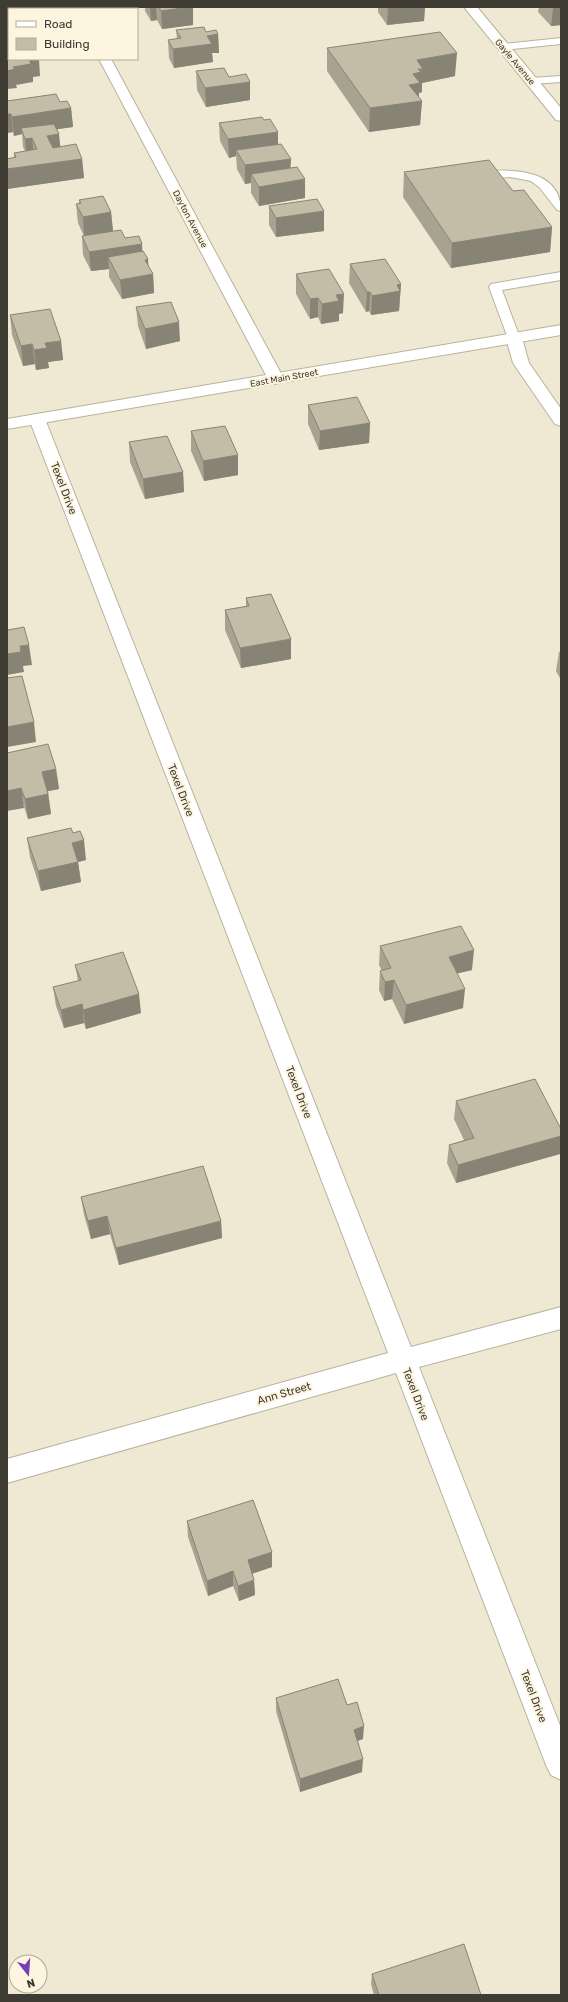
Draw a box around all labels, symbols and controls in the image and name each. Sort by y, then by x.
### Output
legend [8,8,138,60]
text: Road [44,17,72,31]
text: Building [44,37,90,51]
street label: Gayle Avenue [493,37,537,87]
street label: Dayton Avenue [171,189,209,249]
street label: East Main Street [249,367,319,389]
street label: Texel Drive [48,460,79,516]
street label: Texel Drive [165,762,196,818]
street label: Texel Drive [283,1064,314,1120]
street label: Texel Drive [400,1366,431,1422]
street label: Ann Street [256,1379,313,1407]
street label: Texel Drive [518,1668,549,1724]
north arrow [8,1954,48,1994]
text: N [25,1976,36,1990]

